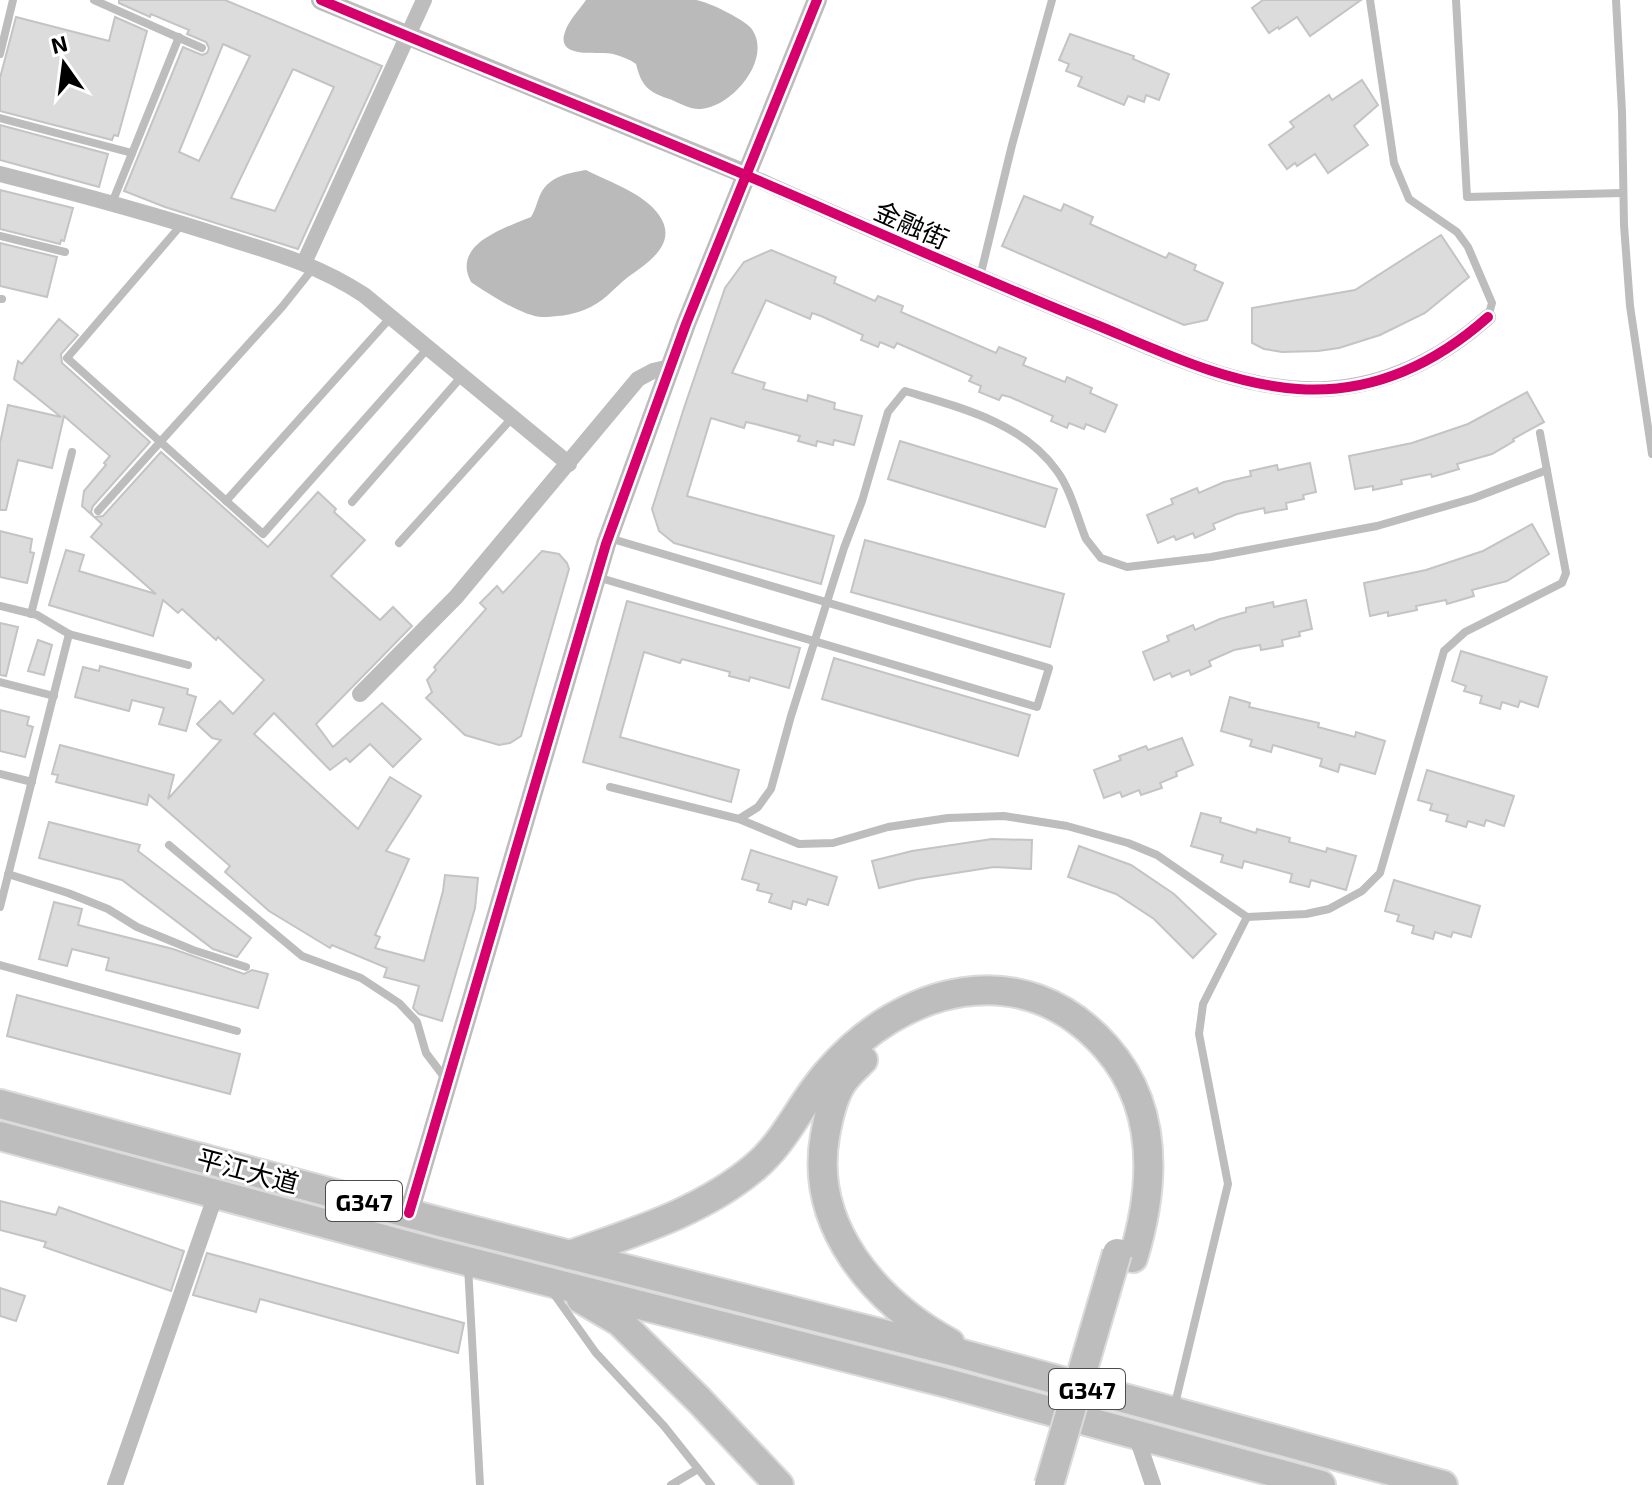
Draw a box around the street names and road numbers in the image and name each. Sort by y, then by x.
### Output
street label: 金融街 [870,194,954,254]
street label: 平江大道 [194,1142,302,1198]
road number: G347 [326,1181,402,1221]
road number: G347 [1049,1369,1125,1409]

